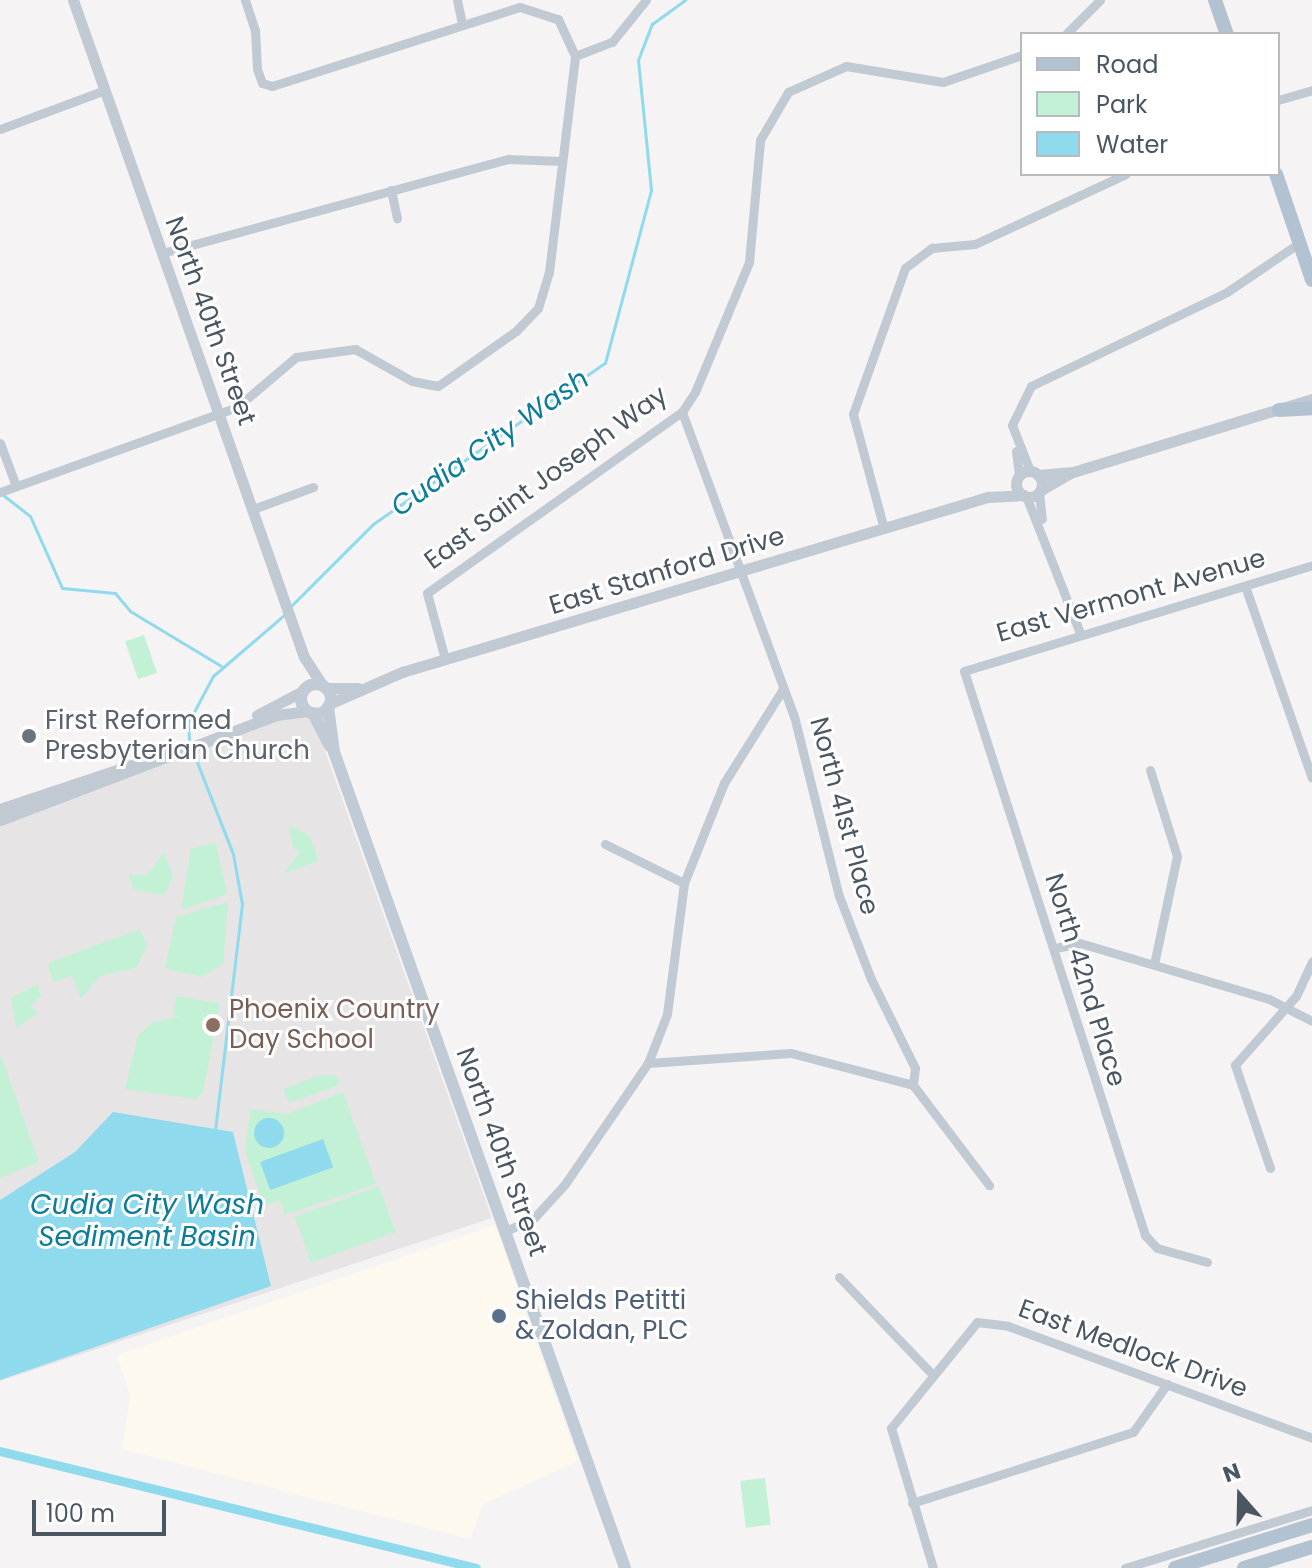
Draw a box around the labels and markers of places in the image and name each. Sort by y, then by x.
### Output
place label: First Reformed Presbyterian Church [45,705,310,766]
marker: First Reformed Presbyterian Church [20,727,38,745]
place label: Phoenix Country Day School [229,994,440,1056]
marker: Phoenix Country Day School [204,1016,222,1034]
place label: Shields Petitti & Zoldan, PLC [515,1285,688,1346]
marker: Shields Petitti & Zoldan, PLC [490,1307,508,1325]

